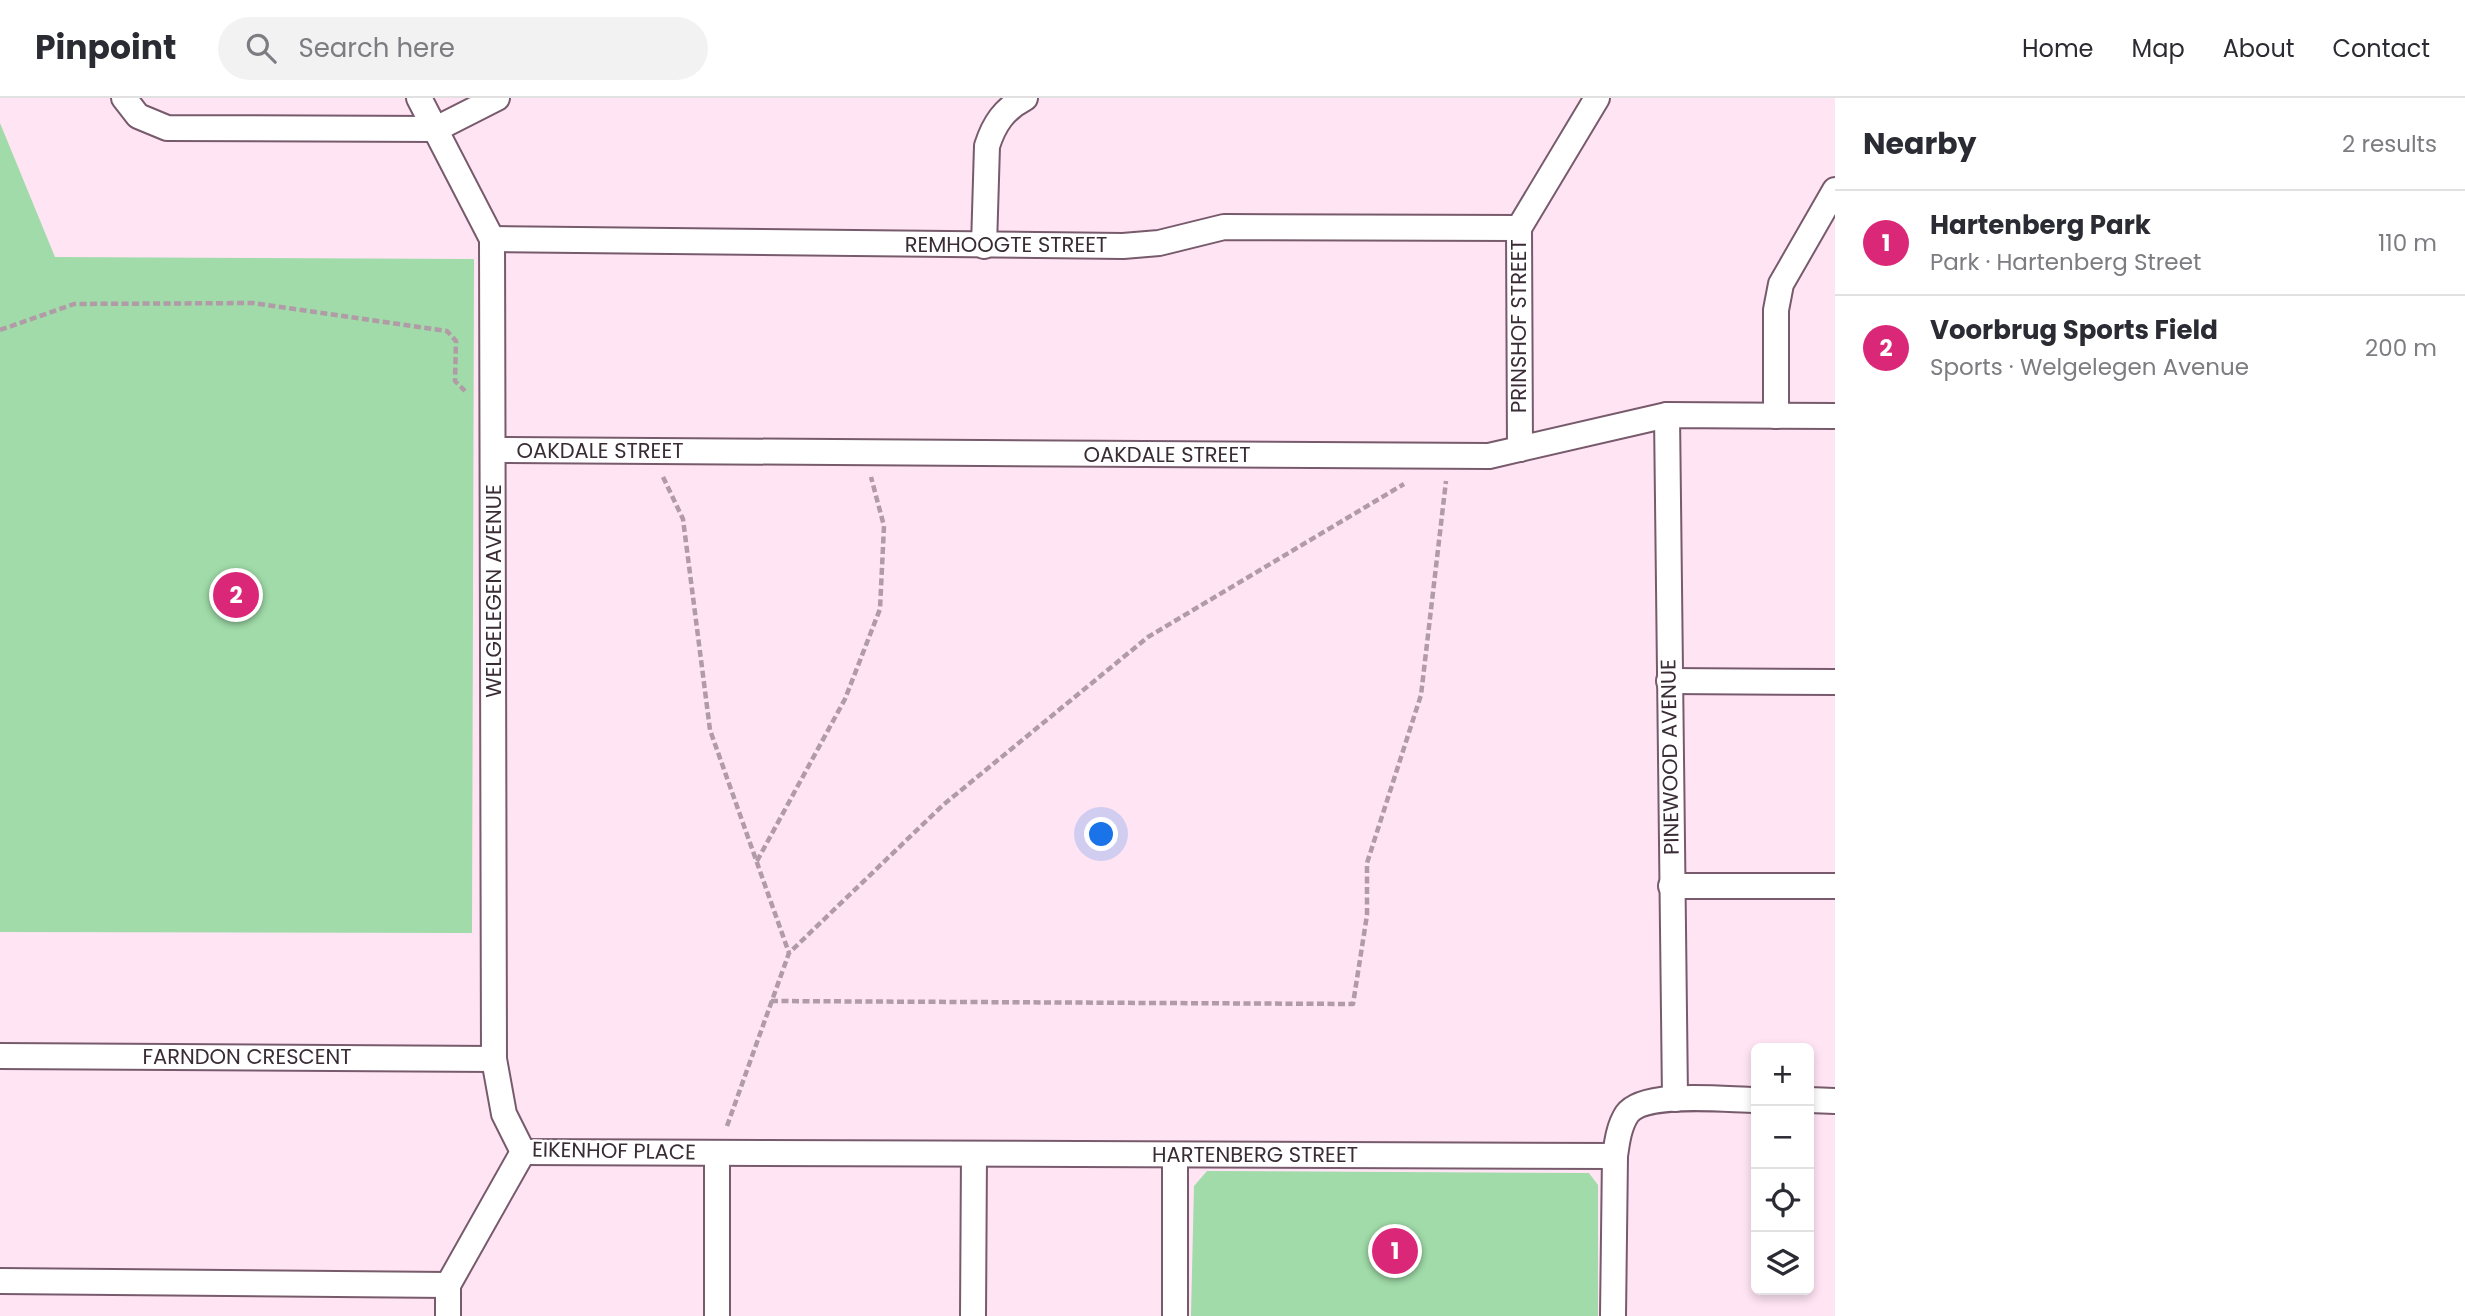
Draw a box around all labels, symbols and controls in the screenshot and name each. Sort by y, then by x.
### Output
search box [218,17,708,80]
text: Pinpoint [35,24,176,71]
icon: search [242,29,280,67]
text: Search here [298,30,455,66]
text: Home [2022,32,2094,65]
text: Map [2132,32,2185,65]
text: About [2223,32,2294,65]
text: Contact [2332,32,2430,65]
text: Nearby [1863,122,1977,165]
text: 2 results [2342,128,2437,160]
text: Hartenberg Park [1930,207,2151,243]
text: 1 [1882,227,1890,259]
text: 110 m [2378,227,2437,259]
street label: REMHOOGTE STREET [905,230,1107,259]
street label: PRINSHOF STREET [1504,239,1533,413]
text: Park · Hartenberg Street [1930,246,2201,278]
text: Voorbrug Sports Field [1930,312,2218,348]
text: 2 [1879,332,1893,364]
text: 200 m [2365,332,2437,364]
text: Sports · Welgelegen Avenue [1930,351,2249,383]
street label: OAKDALE STREET [516,436,684,465]
street label: OAKDALE STREET [1083,440,1251,469]
street label: WELGELEGEN AVENUE [479,484,508,698]
pin: 2 [213,569,259,621]
street label: PINEWOOD AVENUE [1653,659,1686,855]
your location [1084,817,1118,851]
street label: FARNDON CRESCENT [142,1042,352,1071]
map controls [1751,1043,1814,1295]
button: + [1751,1043,1814,1106]
button: − [1751,1106,1814,1169]
street label: EIKENHOF PLACE [532,1135,696,1166]
street label: HARTENBERG STREET [1152,1140,1358,1169]
button: locate [1751,1169,1814,1232]
pin: 1 [1372,1225,1418,1277]
button: layers [1751,1232,1814,1295]

